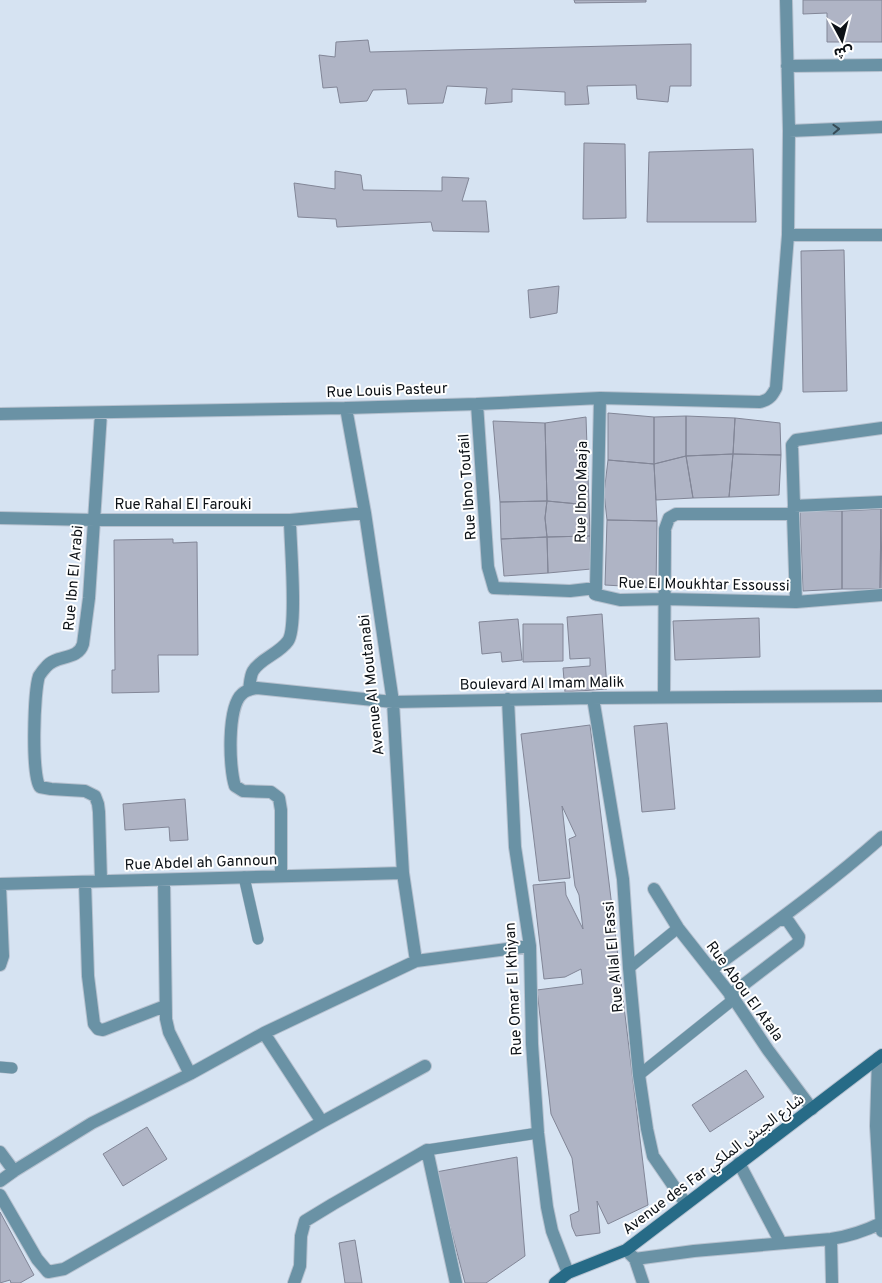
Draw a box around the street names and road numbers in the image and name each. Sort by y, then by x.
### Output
street label: Rue Louis Pasteur [326,380,448,403]
street label: Rue Ibno Toufail [455,433,482,541]
street label: Rue Ibno Maaja [572,441,593,543]
street label: Rue Rahal El Farouki [114,496,252,515]
street label: Rue Ibn El Arabi [60,525,89,632]
street label: Rue El Moukhtar Essoussi [618,575,790,596]
street label: Avenue Al Moutanabi [356,613,389,756]
street label: Boulevard Al Imam Malik [459,674,625,695]
street label: Rue Abdel ah Gannoun [124,851,278,876]
street label: Rue Allal El Fassi [600,900,629,1013]
street label: Rue Omar El Khiyan [502,922,527,1056]
street label: Rue Abou El Atala [701,938,787,1046]
street label: Avenue des Far شارع الجيش الملكي [619,1091,809,1241]

